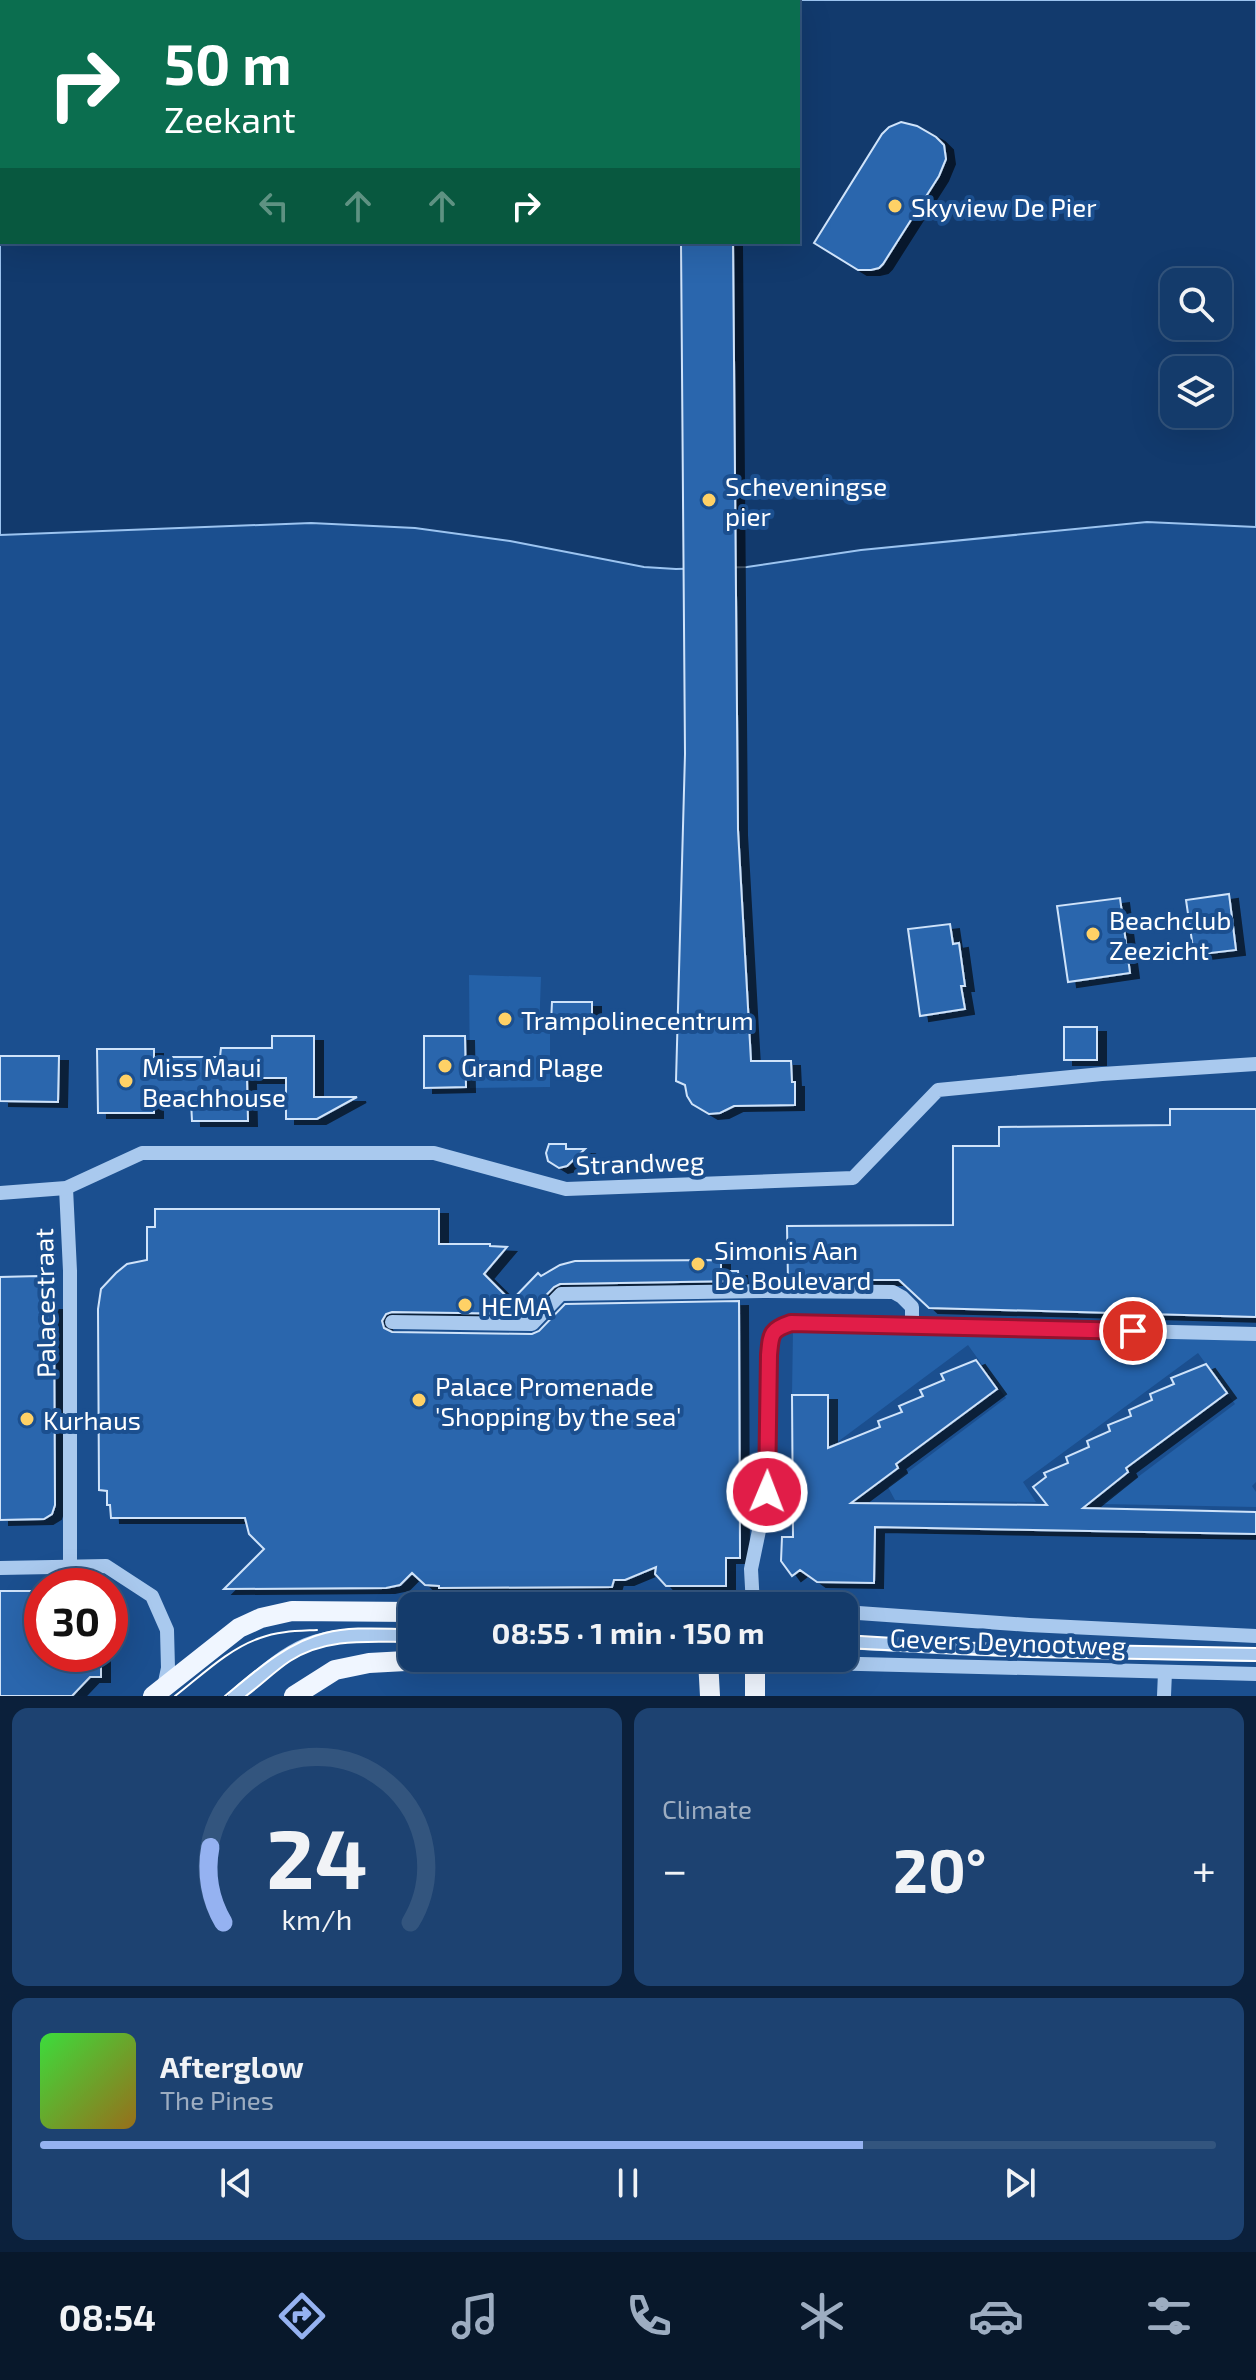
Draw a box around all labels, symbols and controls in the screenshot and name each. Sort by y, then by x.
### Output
text: 50 m [164,29,292,96]
icon: right [32,32,136,136]
text: Zeekant [164,97,296,140]
icon: left [252,184,296,228]
icon: ahead [336,184,380,228]
icon: ahead [420,184,464,228]
icon: right [504,184,548,228]
place label: Skyview De Pier [911,191,1097,222]
marker: Skyview De Pier [886,197,904,215]
map controls [1160,268,1232,428]
button: search [1160,268,1232,340]
button: layers [1160,356,1232,428]
place label: Scheveningse pier [725,470,887,531]
marker: Scheveningse pier [700,491,718,509]
place label: Beachclub Zeezicht [1109,904,1231,965]
marker: Beachclub Zeezicht [1084,925,1102,943]
place label: Trampolinecentrum [521,1004,754,1035]
marker: Trampolinecentrum [496,1010,514,1028]
place label: Miss Maui Beachhouse [142,1051,286,1112]
place label: Grand Plage [461,1051,604,1082]
marker: Grand Plage [436,1057,454,1075]
marker: Miss Maui Beachhouse [117,1072,135,1090]
street label: Strandweg [575,1144,705,1180]
street label: Palacestraat [27,1228,61,1378]
place label: Simonis Aan De Boulevard [714,1234,871,1295]
marker: Simonis Aan De Boulevard [689,1255,707,1273]
place label: HEMA [481,1290,552,1321]
marker: HEMA [456,1296,474,1314]
pin [1099,1297,1167,1365]
icon: arrive [1111,1309,1155,1353]
place label: Palace Promenade 'Shopping by the sea' [435,1370,681,1431]
marker: Palace Promenade 'Shopping by the sea' [410,1391,428,1409]
place label: Kurhaus [43,1404,141,1435]
marker: Kurhaus [18,1410,36,1428]
position arrow [725,1450,809,1534]
speed limit sign: 30 [24,1568,128,1672]
text: 08:55 · 1 min · 150 m [492,1614,764,1650]
street label: Gevers Deynootweg [889,1621,1127,1661]
text: Climate [662,1793,752,1824]
text: 24 [266,1806,368,1906]
text: 20° [893,1833,986,1905]
text: − [662,1842,688,1895]
text: + [1192,1842,1216,1895]
text: km/h [282,1901,352,1936]
text: Afterglow [160,2048,304,2084]
text: The Pines [160,2084,274,2115]
icon: previous [214,2161,258,2205]
icon: pause [606,2161,650,2205]
icon: next [998,2161,1042,2205]
icon: directions [274,2288,330,2344]
icon: music [447,2288,503,2344]
icon: phone [621,2288,677,2344]
icon: climate [794,2288,850,2344]
icon: car [968,2288,1024,2344]
icon: filters [1141,2288,1197,2344]
text: 08:54 [59,2295,156,2338]

